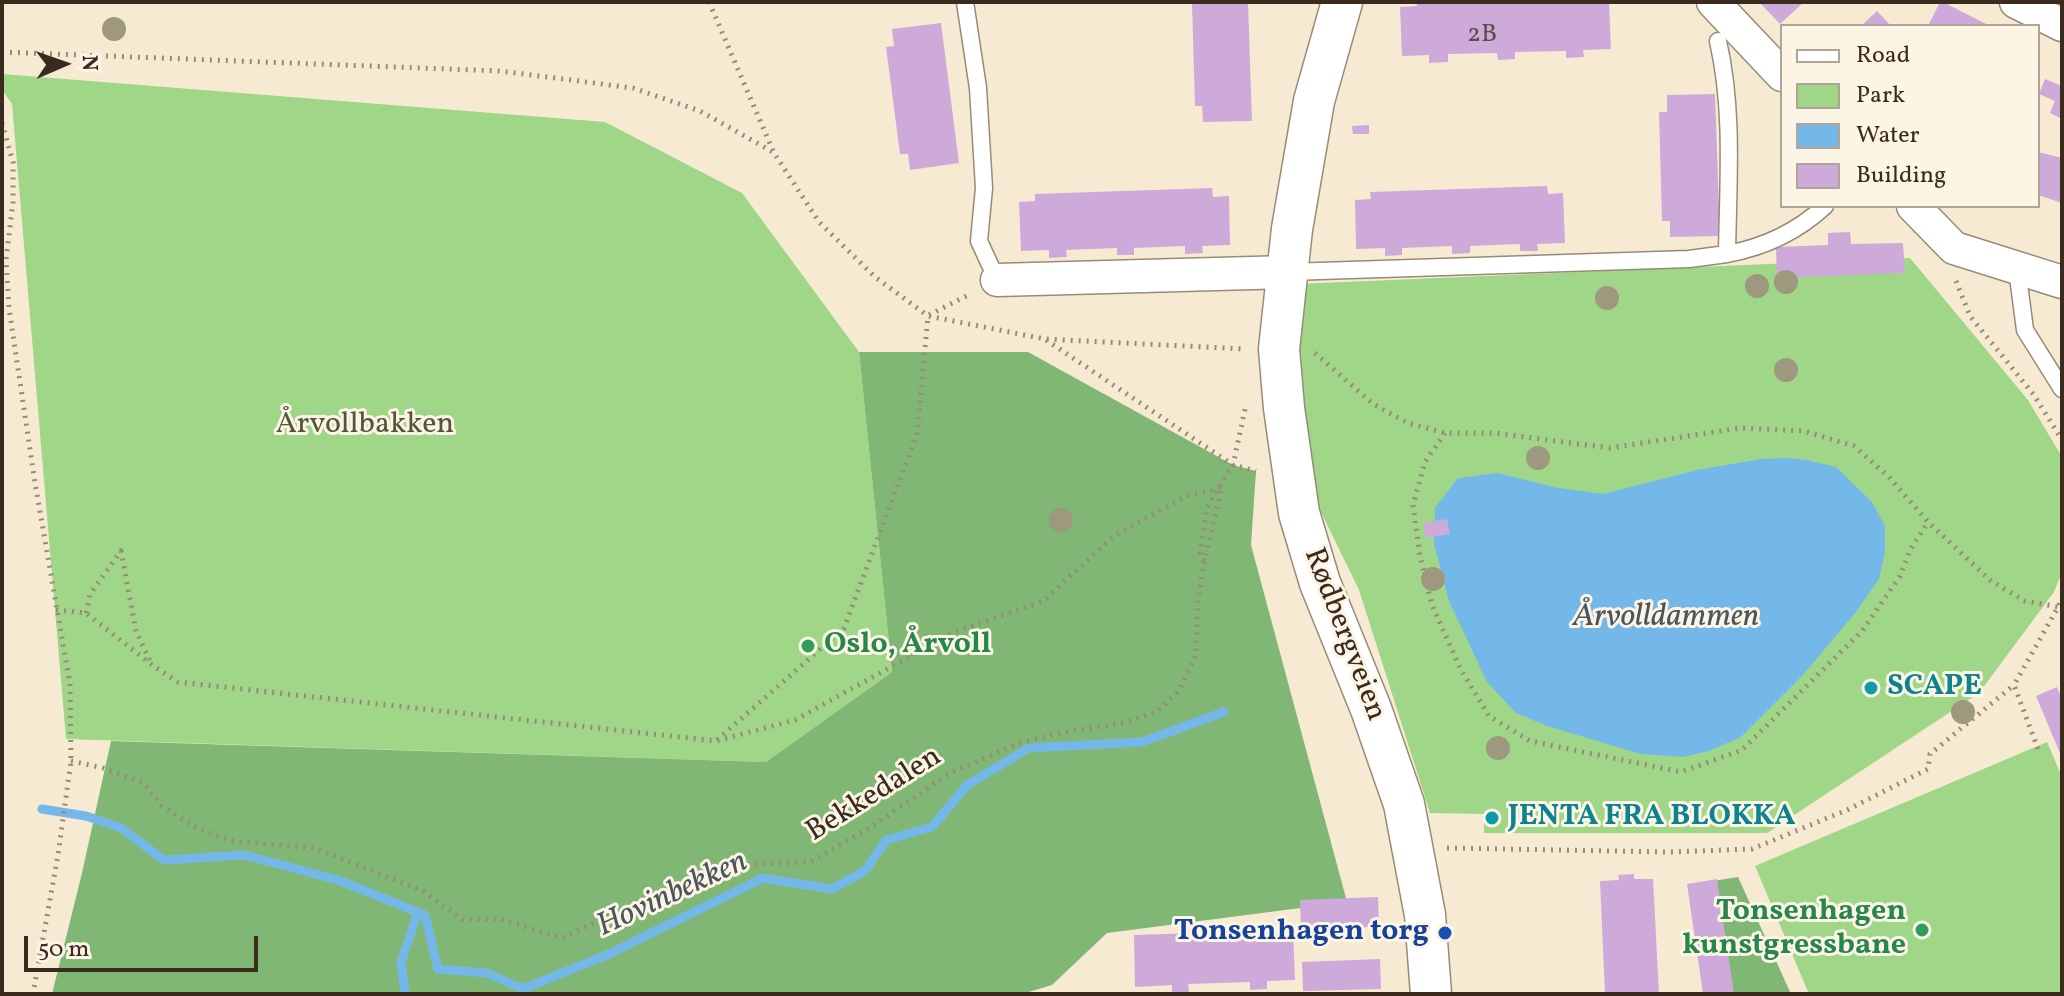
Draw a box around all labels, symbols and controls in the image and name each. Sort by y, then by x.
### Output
house number: 2B [1467,20,1497,52]
north arrow [24,24,104,104]
legend [1780,24,2040,208]
text: Road [1856,39,1910,73]
text: N [73,55,104,72]
text: Park [1856,79,1905,113]
text: Water [1856,119,1920,153]
text: Building [1856,159,1946,193]
park label: Årvollbakken [276,408,454,444]
street label: Rødbergveien [1294,543,1392,727]
water label: Årvolldammen [1573,600,1759,638]
place label: Oslo, Årvoll [824,628,991,664]
marker: Oslo, Årvoll [799,637,817,655]
place label: SCAPE [1887,670,1982,706]
marker: SCAPE [1862,679,1880,697]
street label: Bekkedalen [801,740,949,852]
place label: JENTA FRA BLOKKA [1508,800,1796,836]
marker: JENTA FRA BLOKKA [1483,809,1501,827]
water label: Hovinbekken [592,844,754,948]
place label: Tonsenhagen kunstgressbane [1682,895,1906,966]
place label: Tonsenhagen torg [1174,915,1429,951]
scale bar [28,920,262,970]
marker: Tonsenhagen kunstgressbane [1913,921,1931,939]
marker: Tonsenhagen torg [1436,924,1454,942]
text: 50 m [38,933,90,967]

